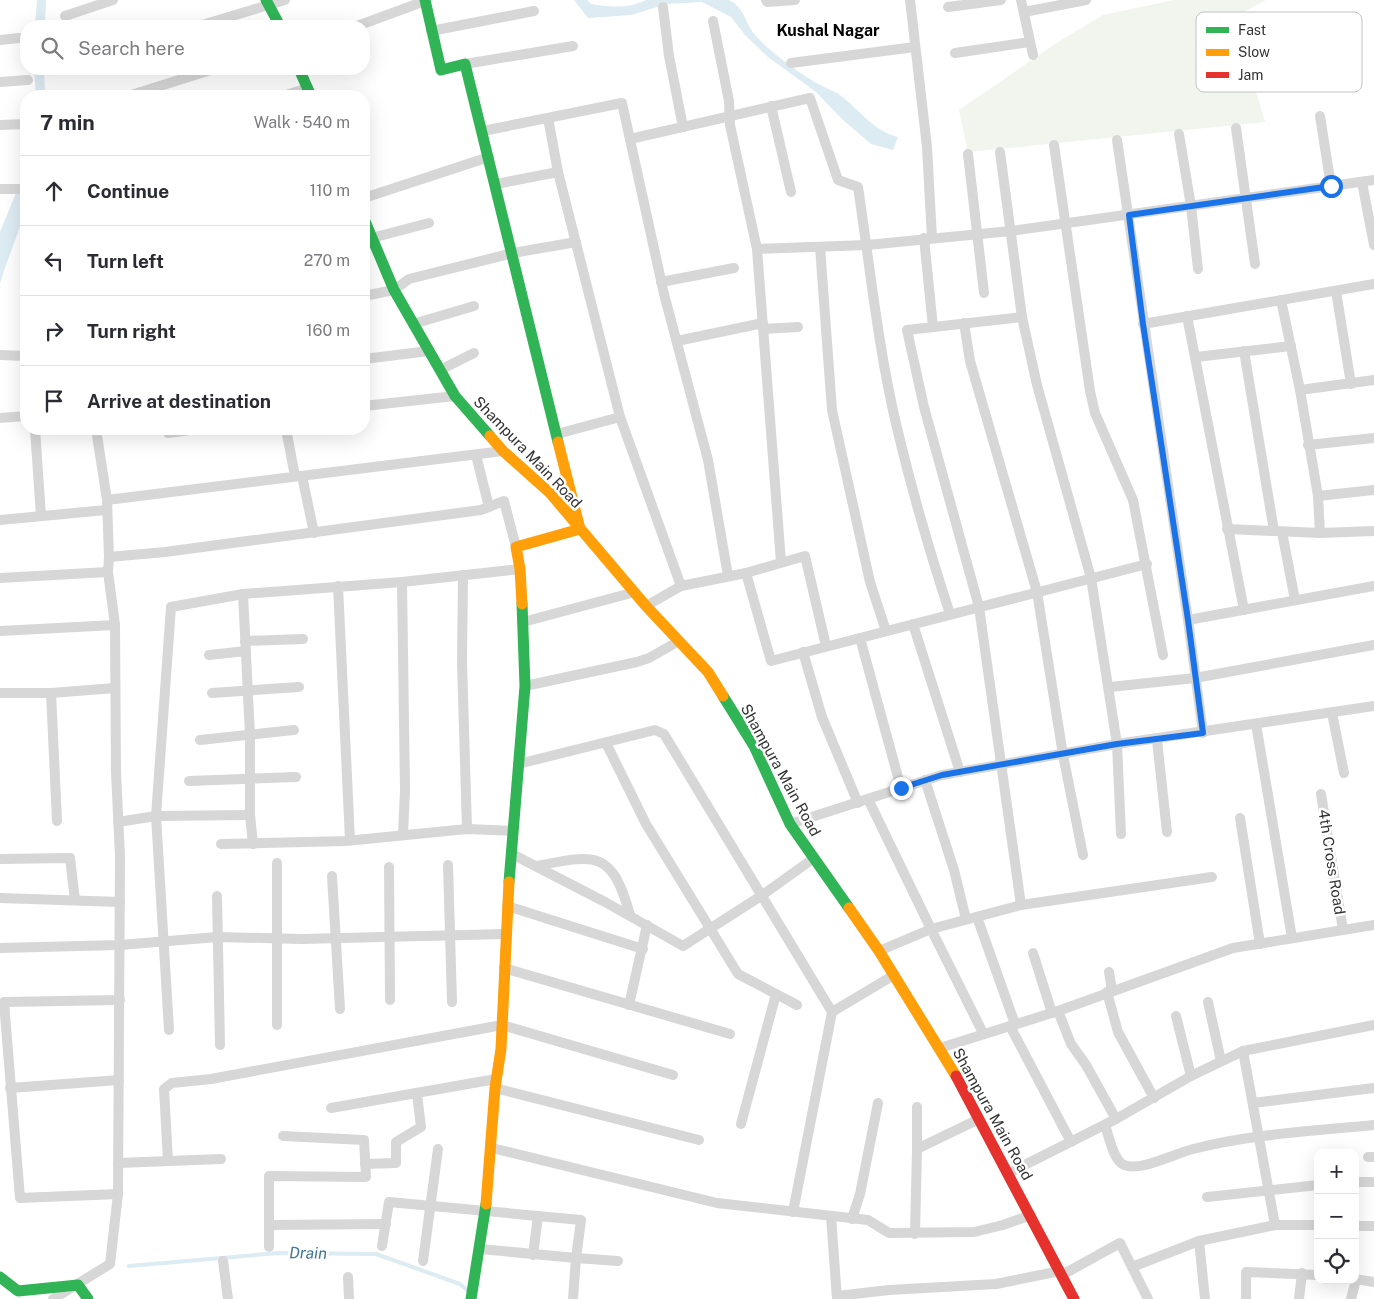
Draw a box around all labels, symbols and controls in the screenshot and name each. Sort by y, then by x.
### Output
legend [1196,12,1362,92]
search box [20,20,370,75]
district label: Kushal Nagar [776,21,880,40]
text: Fast [1238,22,1266,38]
icon: search [38,34,66,62]
text: Search here [78,37,185,59]
text: Slow [1238,44,1270,60]
text: Jam [1238,67,1263,83]
text: 7 min [40,110,95,135]
text: Walk · 540 m [254,113,350,132]
route start [1320,175,1343,198]
icon: ahead [40,177,68,205]
text: Continue [87,180,169,202]
text: 110 m [309,181,350,200]
icon: left [40,247,68,275]
text: Turn left [87,250,164,272]
text: 270 m [304,251,350,270]
icon: right [40,317,68,345]
text: Turn right [87,320,176,342]
text: 160 m [306,321,350,340]
icon: arrive [40,387,68,415]
text: Arrive at destination [87,390,271,412]
street label: Shampura Main Road [470,393,586,511]
street label: Shampura Main Road [738,701,824,839]
route end [890,777,913,800]
street label: 4th Cross Road [1315,808,1349,916]
street label: Shampura Main Road [950,1045,1036,1183]
map controls [1314,1149,1359,1284]
button: + [1314,1149,1359,1194]
button: − [1314,1194,1359,1239]
button: locate [1314,1239,1359,1284]
water label: Drain [289,1243,327,1263]

